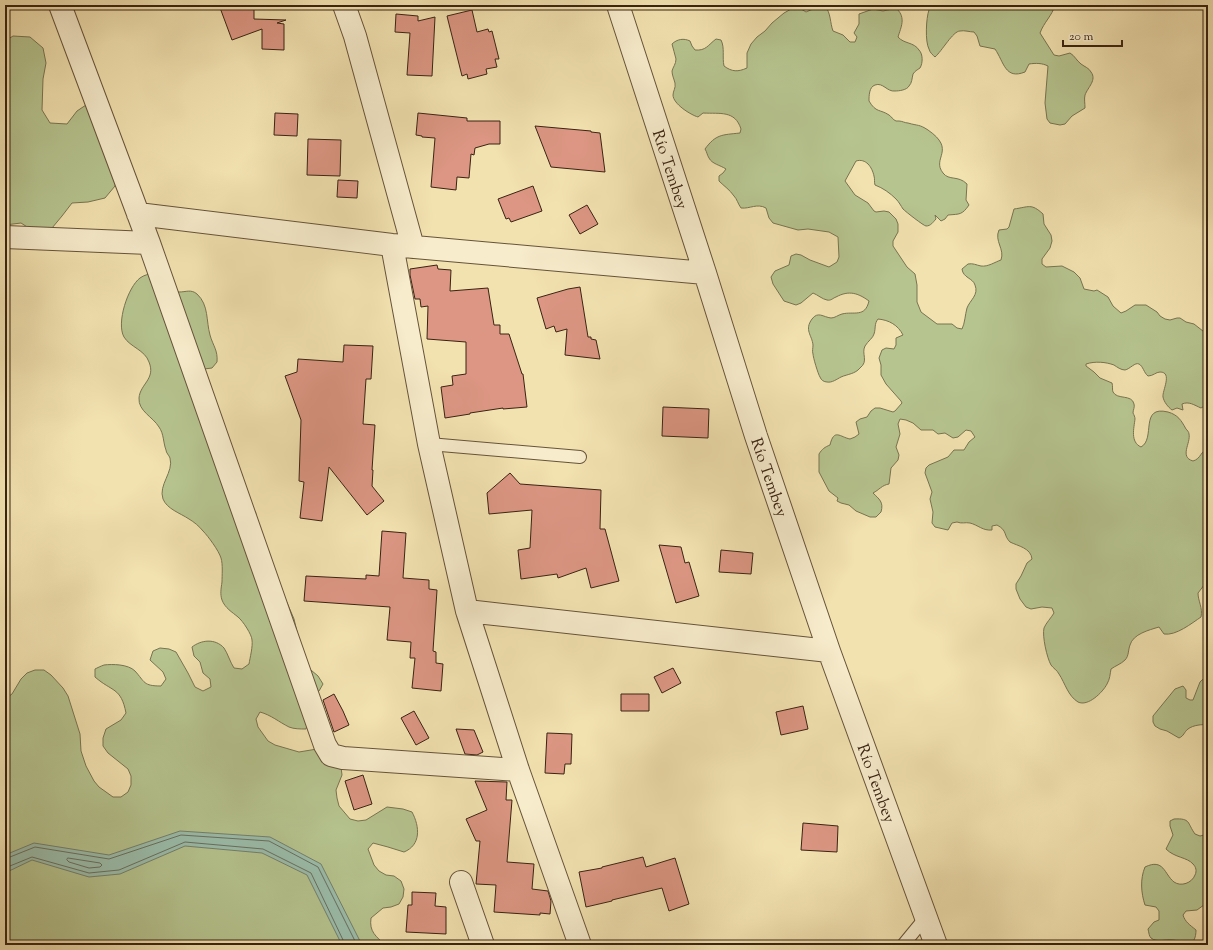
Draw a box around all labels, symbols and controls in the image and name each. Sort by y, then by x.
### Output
scale bar [1063,22,1122,48]
text: 20 m [1069,28,1094,46]
street label: Río Tembey [645,127,692,213]
street label: Río Tembey [743,435,792,521]
street label: Río Tembey [850,741,900,827]

